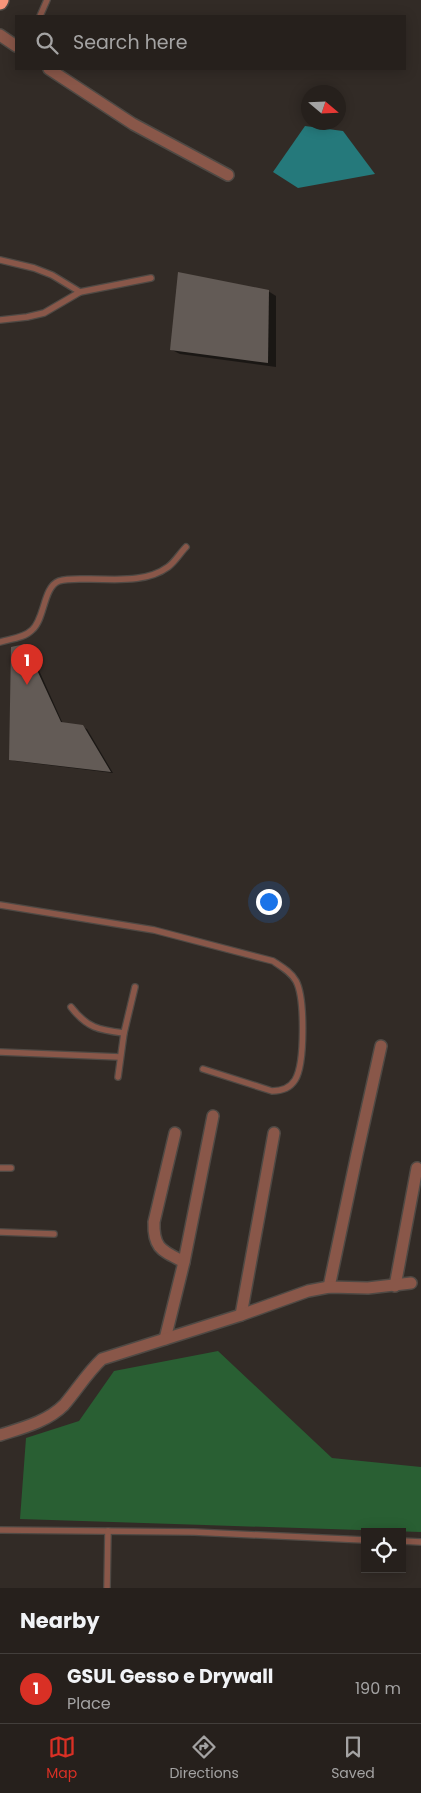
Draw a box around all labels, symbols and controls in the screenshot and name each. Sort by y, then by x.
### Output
search box [15,15,406,70]
icon: search [33,29,61,57]
text: Search here [73,29,187,56]
north arrow [301,85,346,130]
pin: 1 [11,644,43,685]
your location [256,889,282,915]
map controls [361,1528,406,1573]
button: locate [361,1528,406,1573]
text: Nearby [20,1606,100,1635]
text: GSUL Gesso e Drywall [67,1663,273,1690]
text: 1 [33,1677,39,1700]
text: 190 m [355,1677,401,1700]
text: Place [67,1692,111,1715]
tab: Map [46,1733,77,1784]
tab: Directions [169,1733,239,1784]
tab: Saved [331,1733,375,1784]

